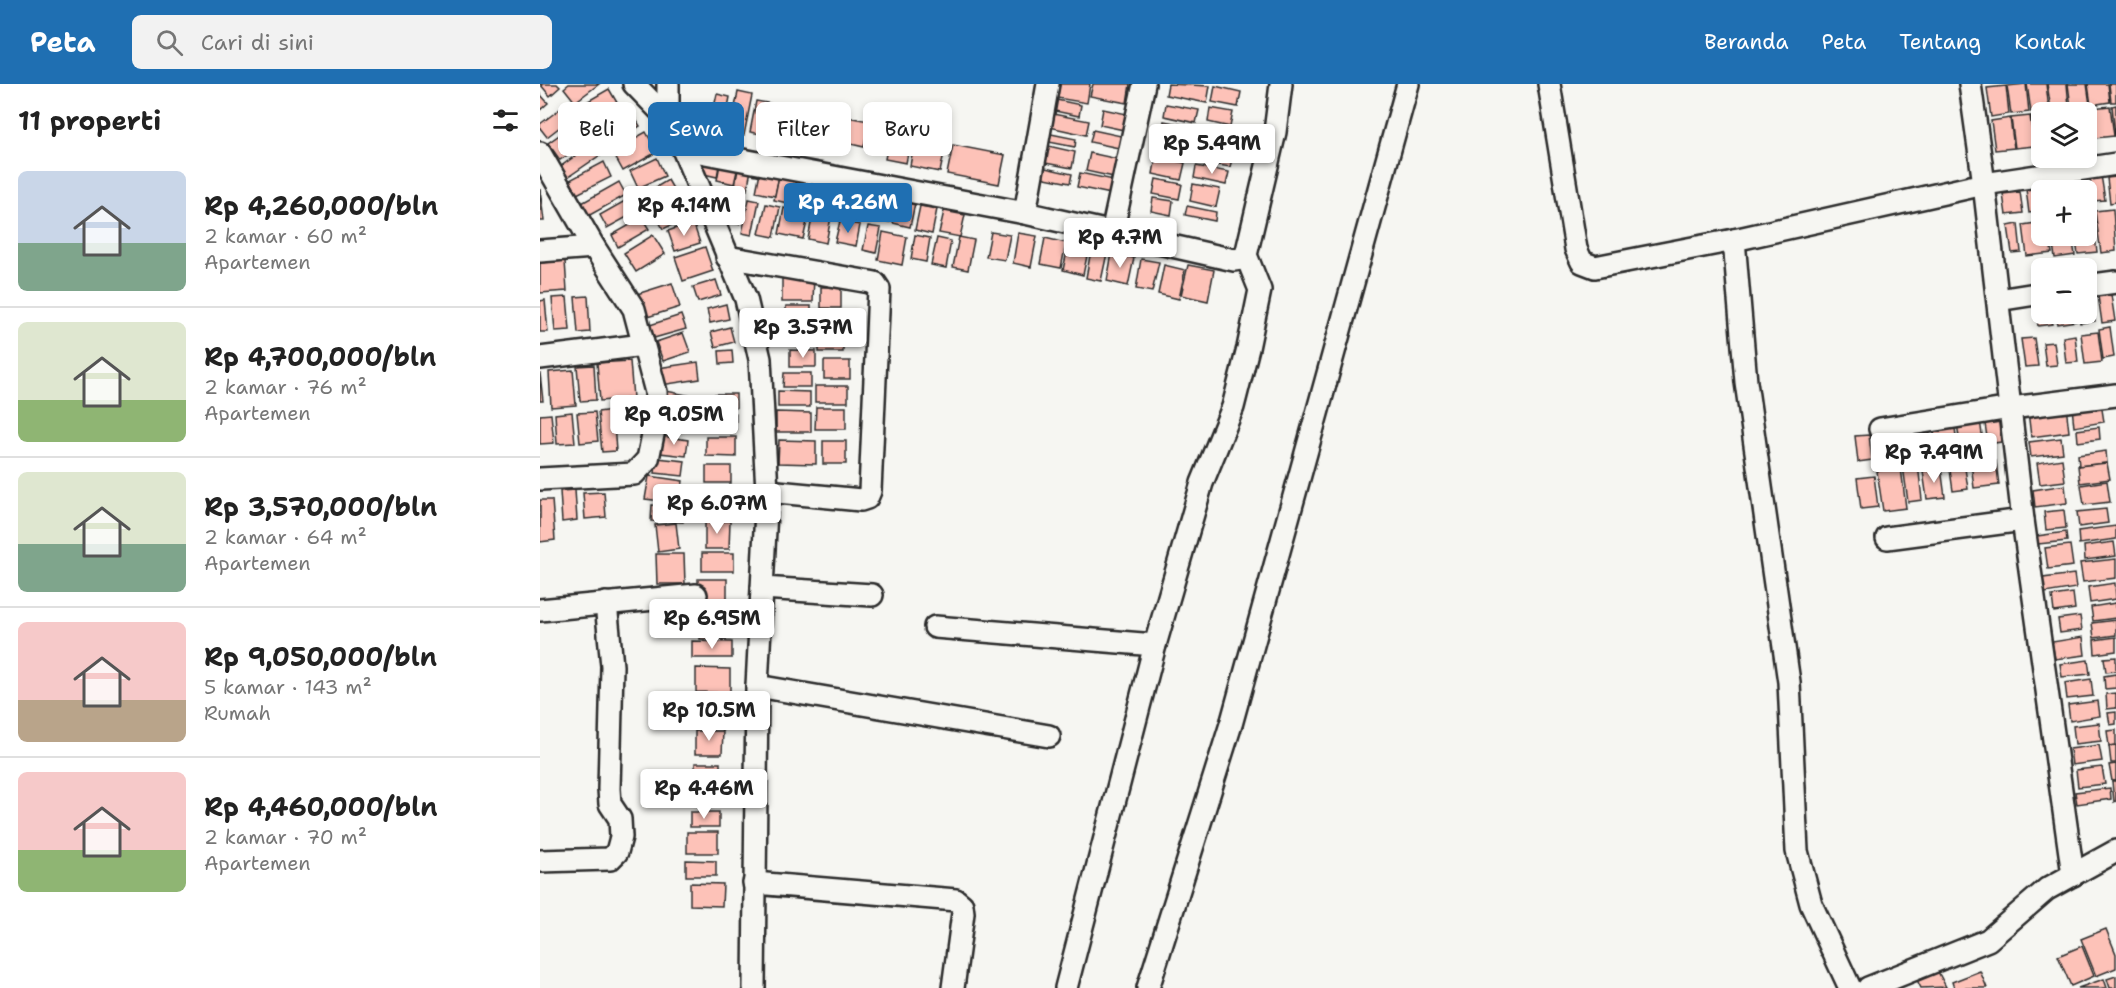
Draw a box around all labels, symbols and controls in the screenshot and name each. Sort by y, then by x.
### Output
search box [132,15,552,69]
text: Peta [30,23,96,61]
icon: search [153,26,186,59]
text: Cari di sini [201,28,314,57]
text: Beranda [1704,28,1789,56]
text: Peta [1822,28,1866,56]
text: Tentang [1899,28,1981,56]
text: Kontak [2014,28,2086,56]
chip: Beli [558,102,636,156]
chip: Sewa [648,102,744,156]
chip: Filter [756,102,851,156]
chip: Baru [863,102,952,156]
map controls [2031,102,2097,324]
button: layers [2031,102,2097,168]
text: 11 properti [18,103,161,138]
icon: filters [489,104,522,137]
pin: Rp 5.49M [1150,124,1274,175]
text: Rp 5.49M [1163,130,1261,156]
button: + [2031,180,2097,246]
pin: Rp 4.26M [786,183,910,234]
pin: Rp 4.14M [622,186,746,237]
text: Rp 4,260,000/bln [204,188,438,223]
text: Rp 4.26M [798,189,898,215]
text: Rp 4.14M [637,192,731,218]
icon: home [66,195,138,267]
pin: Rp 4.7M [1065,218,1175,269]
text: 2 kamar · 60 m² [204,223,367,249]
text: Rp 4.7M [1078,224,1162,250]
text: Apartemen [204,249,311,275]
button: − [2031,258,2097,324]
pin: Rp 3.57M [741,308,865,359]
text: Rp 3.57M [753,314,853,340]
text: Rp 4,700,000/bln [204,339,436,374]
icon: home [66,346,138,418]
text: 2 kamar · 76 m² [204,374,367,400]
pin: Rp 9.05M [612,395,736,446]
text: Apartemen [204,400,311,426]
text: Rp 9.05M [624,401,724,427]
pin: Rp 7.49M [1872,433,1996,484]
text: Rp 7.49M [1885,439,1983,465]
pin: Rp 6.07M [655,484,779,535]
text: Rp 3,570,000/bln [204,489,437,524]
text: Rp 6.07M [667,490,767,516]
icon: home [66,496,138,568]
text: 2 kamar · 64 m² [204,524,367,550]
text: Apartemen [204,550,311,576]
pin: Rp 6.95M [650,599,774,650]
text: Rp 6.95M [663,605,761,631]
text: Rp 9,050,000/bln [204,639,437,674]
icon: home [66,646,138,718]
text: 5 kamar · 143 m² [204,674,372,700]
pin: Rp 10.5M [647,691,771,742]
text: Rp 10.5M [662,697,756,723]
text: Rumah [204,700,271,726]
pin: Rp 4.46M [642,769,766,820]
text: Rp 4.46M [654,775,754,801]
text: Rp 4,460,000/bln [204,789,438,824]
icon: home [66,796,138,868]
text: 2 kamar · 70 m² [204,824,367,850]
text: Apartemen [204,850,311,876]

